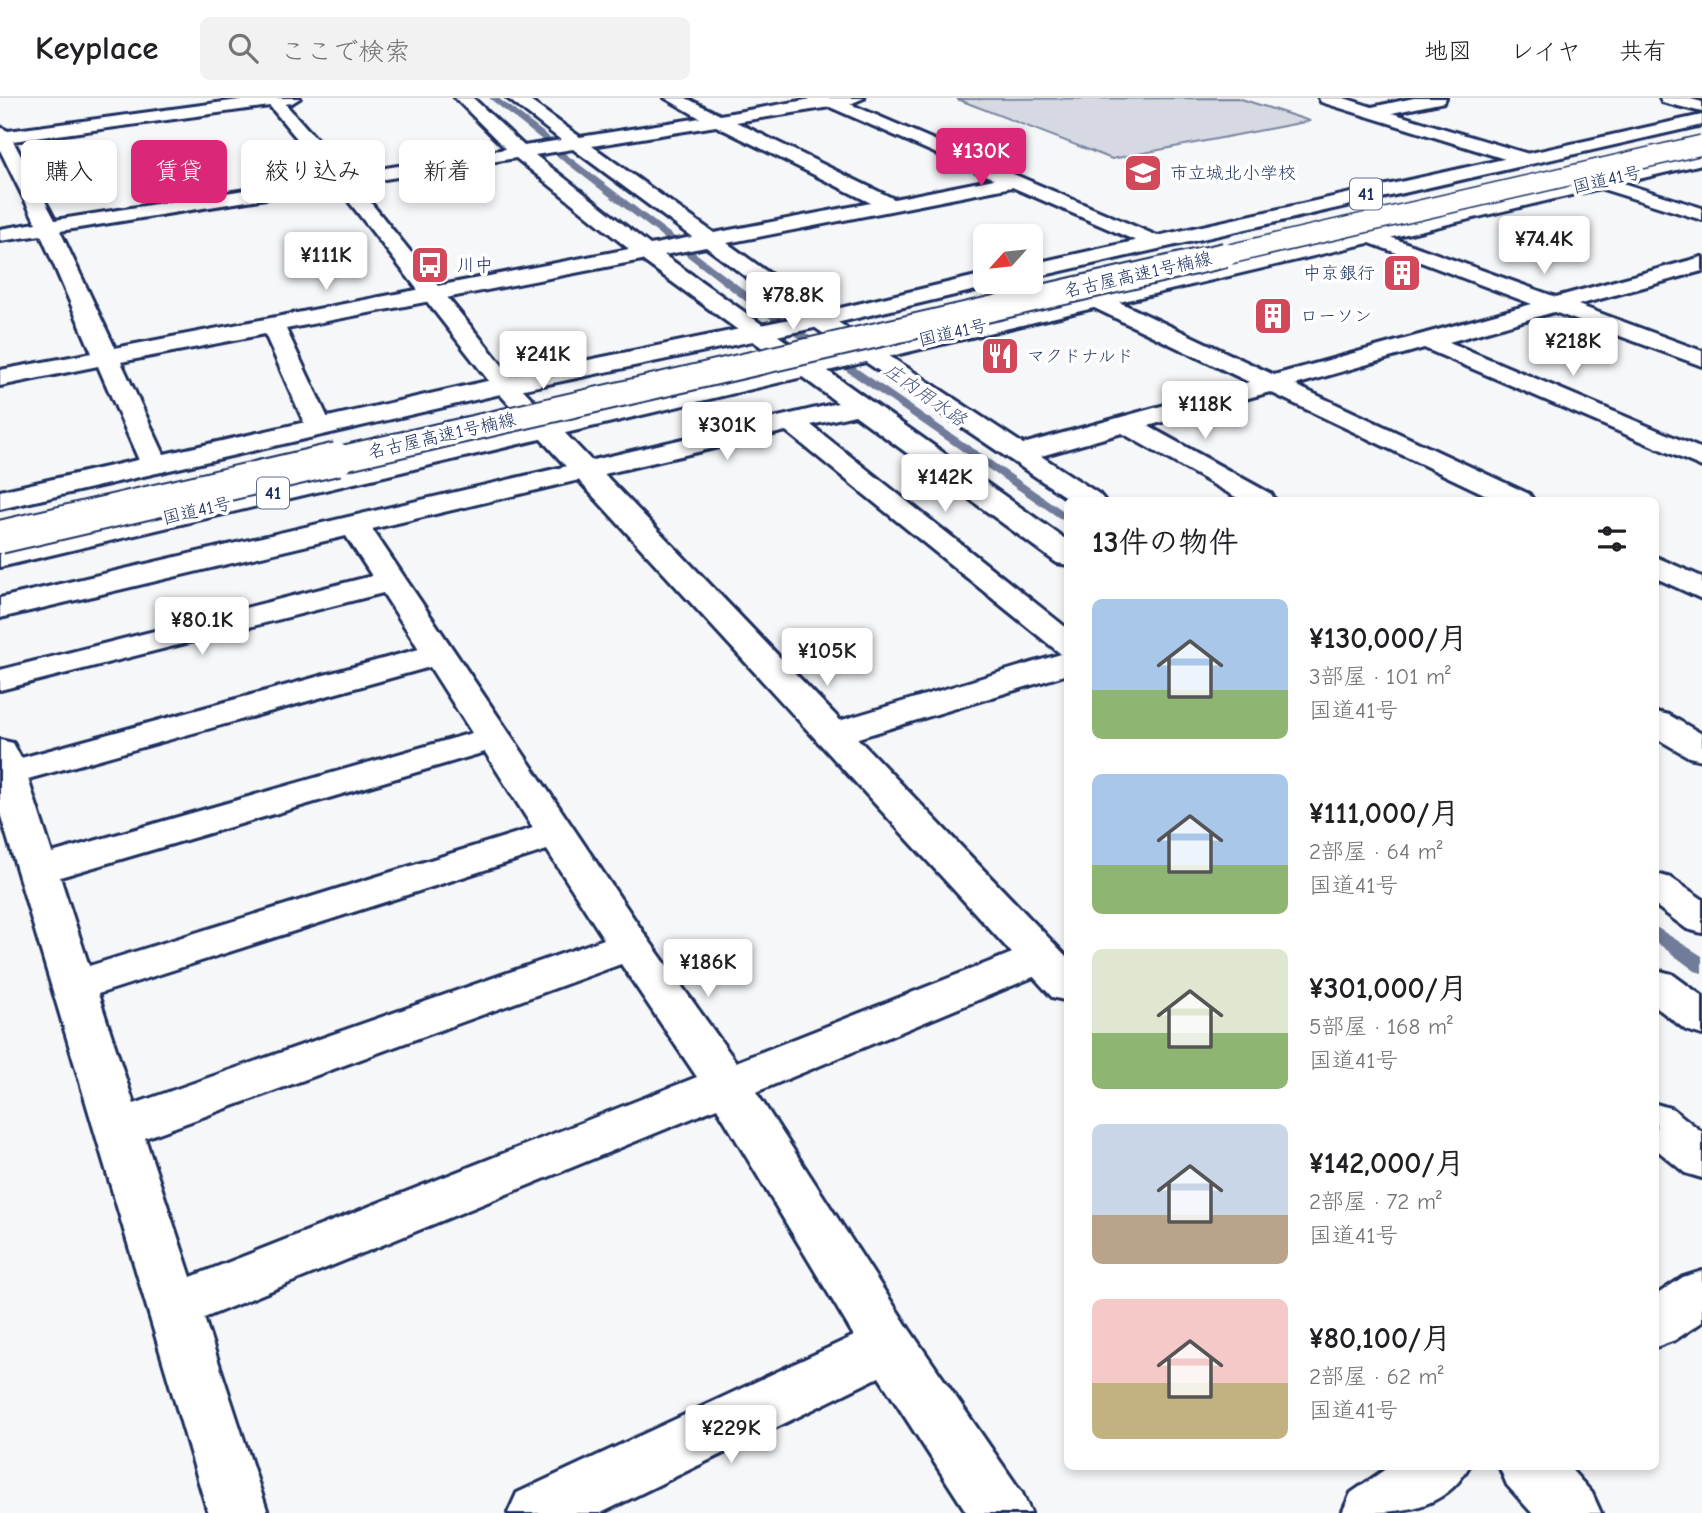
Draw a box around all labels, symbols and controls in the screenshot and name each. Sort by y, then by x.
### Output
search box [200,17,690,80]
text: Keyplace [35,29,158,67]
icon: search [224,29,262,67]
text: ここで検索 [280,37,410,67]
text: 地図 [1424,37,1472,65]
text: レイヤ [1510,37,1581,65]
text: 共有 [1619,37,1667,65]
pin: ¥130K [932,129,1030,188]
text: ¥130K [952,137,1010,164]
chip: 購入 [21,140,117,203]
chip: 賃貸 [131,140,227,203]
chip: 絞り込み [241,140,385,203]
chip: 新着 [399,140,495,203]
school or university icon: 市立城北小学校 [1122,152,1164,194]
street label: 国道41号 [1571,162,1643,198]
place label: 市立城北小学校 [1170,163,1296,184]
road number: 41 [1350,178,1382,209]
pin: ¥74.4K [1487,216,1601,276]
north arrow [973,224,1043,294]
map controls [973,224,1043,294]
text: ¥74.4K [1515,225,1573,252]
pin: ¥111K [277,232,375,292]
text: ¥111K [300,241,352,268]
bus stop icon: 川中 [409,244,451,286]
street label: 名古屋高速1号楠線 [1062,248,1214,302]
building icon: 中京銀行 [1381,252,1423,294]
place label: 川中 [457,255,493,276]
place label: 中京銀行 [1303,263,1375,284]
pin: ¥78.8K [736,272,850,332]
text: ¥78.8K [762,281,824,308]
building icon: ローソン [1252,295,1294,337]
place label: ローソン [1300,306,1372,327]
street label: 国道41号 [917,315,989,351]
pin: ¥218K [1524,318,1622,378]
text: ¥218K [1545,327,1601,354]
pin: ¥241K [494,331,592,391]
restaurant icon: マクドナルド [979,335,1021,377]
text: ¥241K [516,340,570,367]
place label: マクドナルド [1027,346,1134,367]
water label: 庄内用水路 [880,359,971,432]
pin: ¥118K [1156,382,1254,441]
text: ¥118K [1178,390,1232,417]
pin: ¥301K [678,402,776,462]
street label: 名古屋高速1号楠線 [366,409,518,463]
text: ¥301K [698,411,756,438]
pin: ¥142K [896,454,994,514]
text: ¥142K [917,463,973,490]
road number: 41 [257,478,289,508]
street label: 国道41号 [161,493,233,529]
icon: filters [1593,520,1631,558]
text: 13件の物件 [1092,525,1239,560]
pin: ¥80.1K [145,598,259,657]
text: ¥80.1K [171,606,233,633]
text: ¥130,000/月 [1309,621,1468,656]
icon: home [1148,627,1232,711]
pin: ¥105K [778,628,876,688]
text: ¥105K [798,637,856,664]
text: 3部屋 · 101 m² [1309,663,1451,690]
text: 国道41号 [1309,697,1398,724]
text: ¥111,000/月 [1309,796,1459,831]
icon: home [1148,802,1232,886]
text: 2部屋 · 64 m² [1309,838,1442,865]
text: 国道41号 [1309,872,1398,899]
pin: ¥186K [659,940,757,999]
text: ¥186K [679,948,737,975]
text: ¥301,000/月 [1309,971,1468,1006]
icon: home [1148,977,1232,1061]
text: 5部屋 · 168 m² [1309,1013,1453,1040]
text: 国道41号 [1309,1047,1398,1074]
text: ¥142,000/月 [1309,1146,1465,1181]
icon: home [1148,1152,1232,1236]
text: 2部屋 · 72 m² [1309,1188,1442,1215]
text: 国道41号 [1309,1222,1398,1249]
text: ¥80,100/月 [1309,1321,1451,1356]
icon: home [1148,1327,1232,1411]
text: 2部屋 · 62 m² [1309,1363,1443,1390]
text: 国道41号 [1309,1397,1398,1424]
pin: ¥229K [682,1406,780,1465]
text: ¥229K [701,1414,761,1441]

